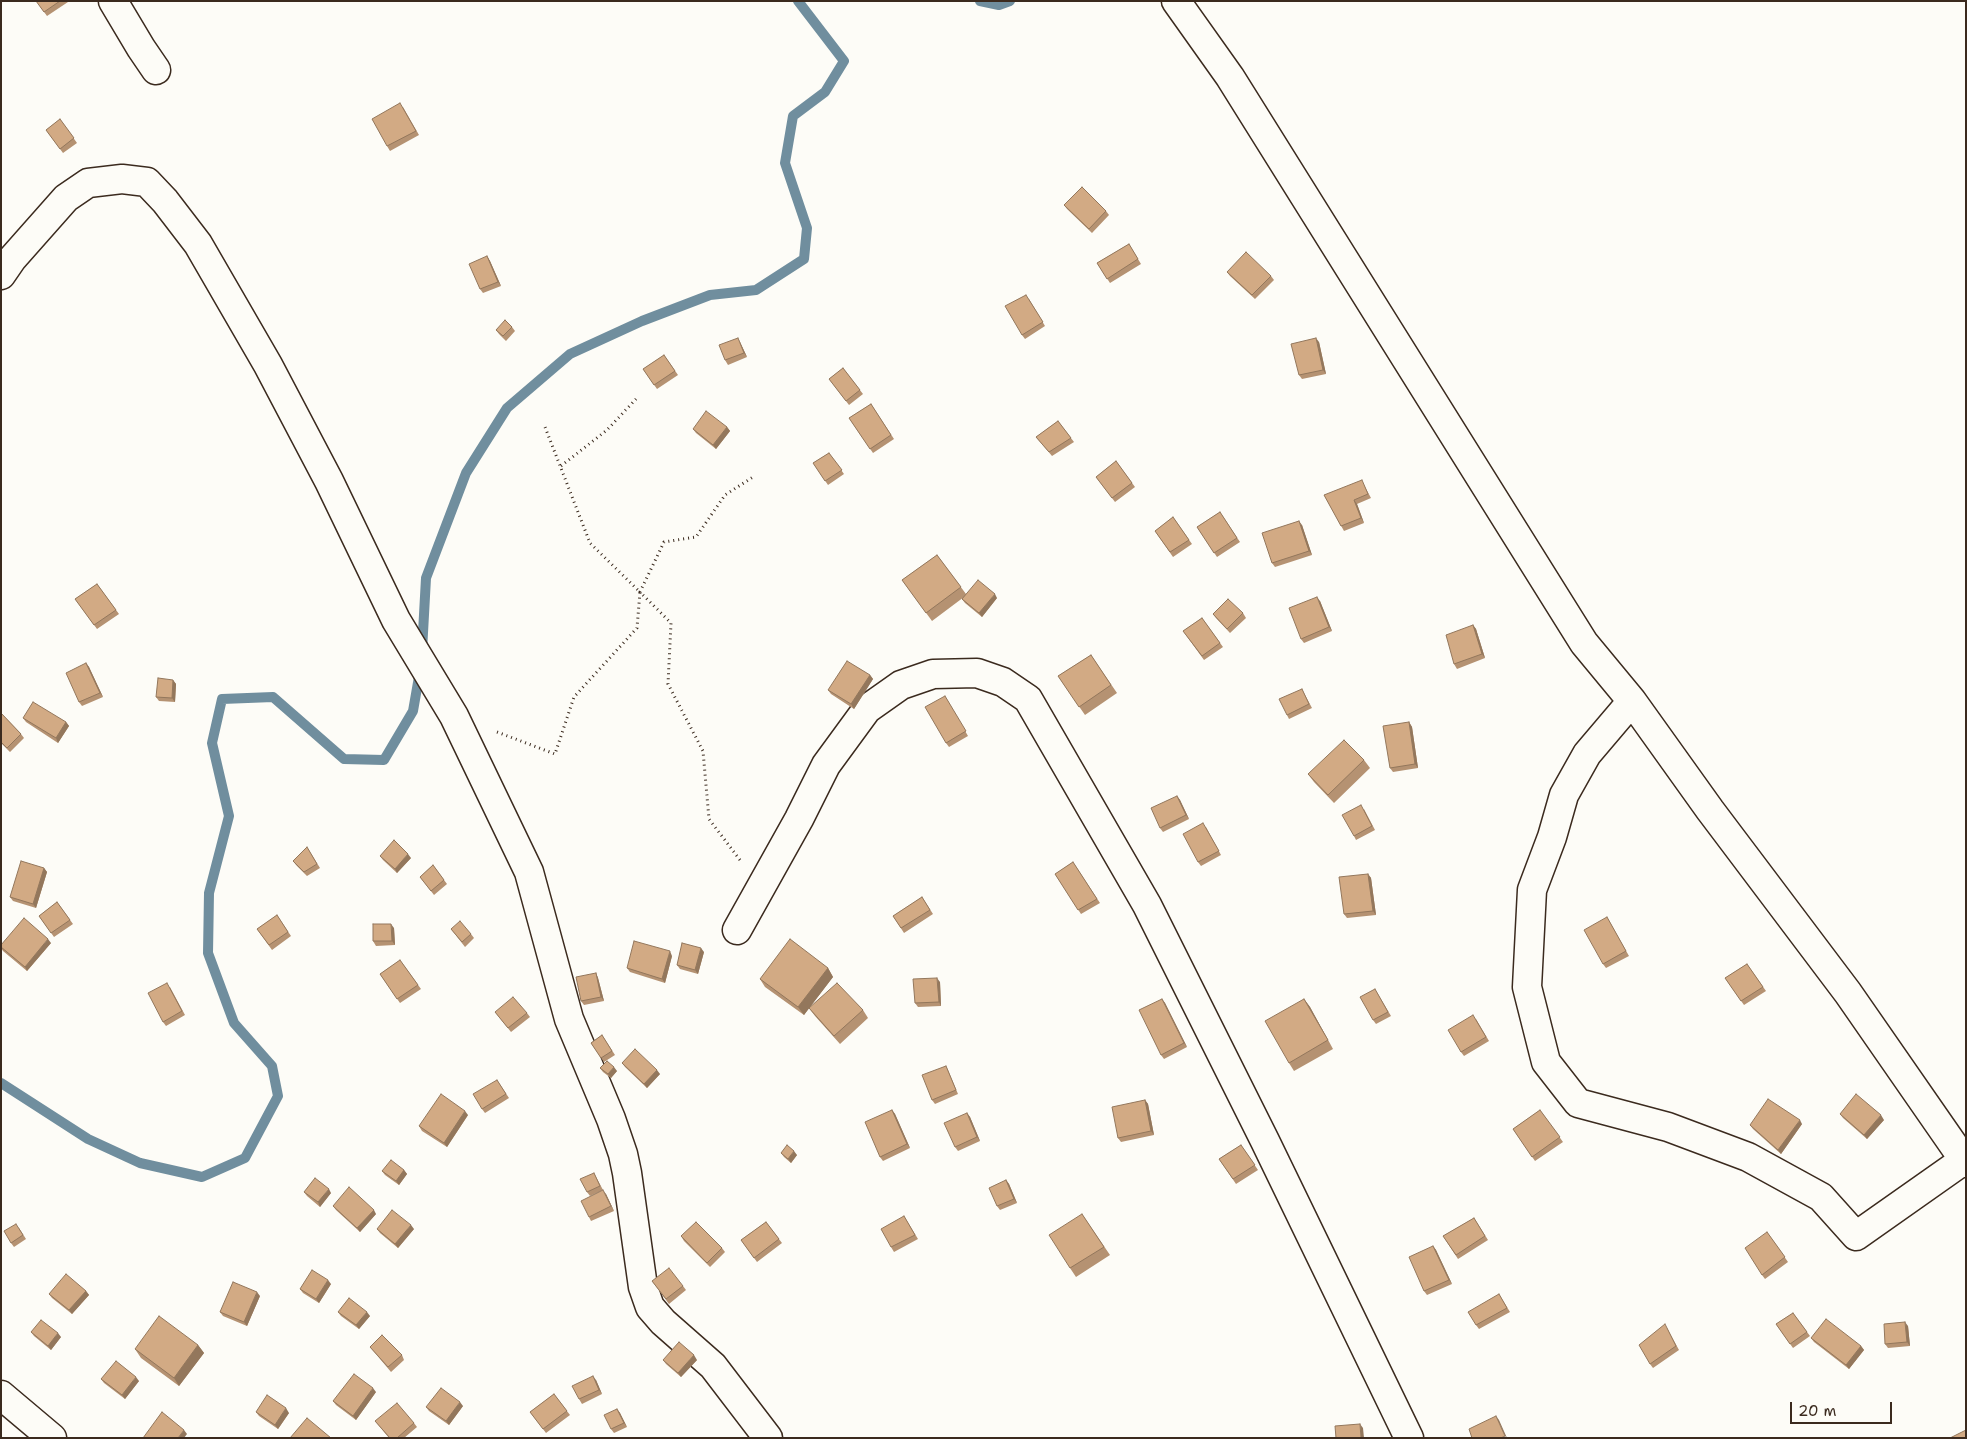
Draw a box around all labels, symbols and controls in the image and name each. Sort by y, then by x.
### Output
scale bar [1792,1392,1894,1424]
text: 20 m [1798,1401,1837,1421]

